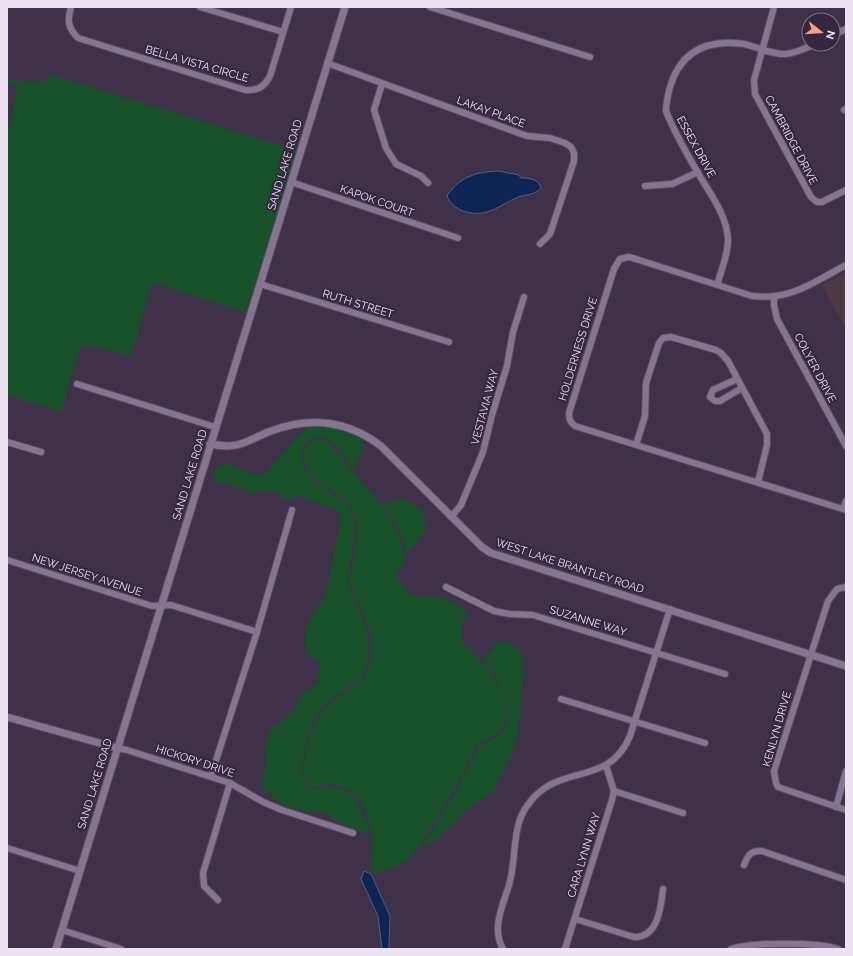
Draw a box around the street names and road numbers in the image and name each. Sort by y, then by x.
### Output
street label: BELLA VISTA CIRCLE [144,43,251,85]
street label: CAMBRIDGE DRIVE [762,93,820,187]
street label: LAKAY PLACE [455,94,527,130]
street label: ESSEX DRIVE [674,114,718,180]
street label: SAND LAKE ROAD [265,118,305,212]
street label: KAPOK COURT [338,182,416,220]
street label: RUTH STREET [321,287,395,321]
street label: HOLDERNESS DRIVE [556,295,600,402]
street label: COLYER DRIVE [791,331,839,405]
street label: VESTAVIA WAY [469,368,501,446]
street label: SAND LAKE ROAD [170,428,210,522]
street label: WEST LAKE BRANTLEY ROAD [494,536,646,596]
street label: NEW JERSEY AVENUE [30,551,144,599]
street label: SUZANNE WAY [548,603,628,639]
street label: KENLYN DRIVE [760,690,794,768]
street label: SAND LAKE ROAD [75,737,115,831]
street label: HICKORY DRIVE [154,742,236,780]
street label: CARA LYNN WAY [565,811,603,899]

